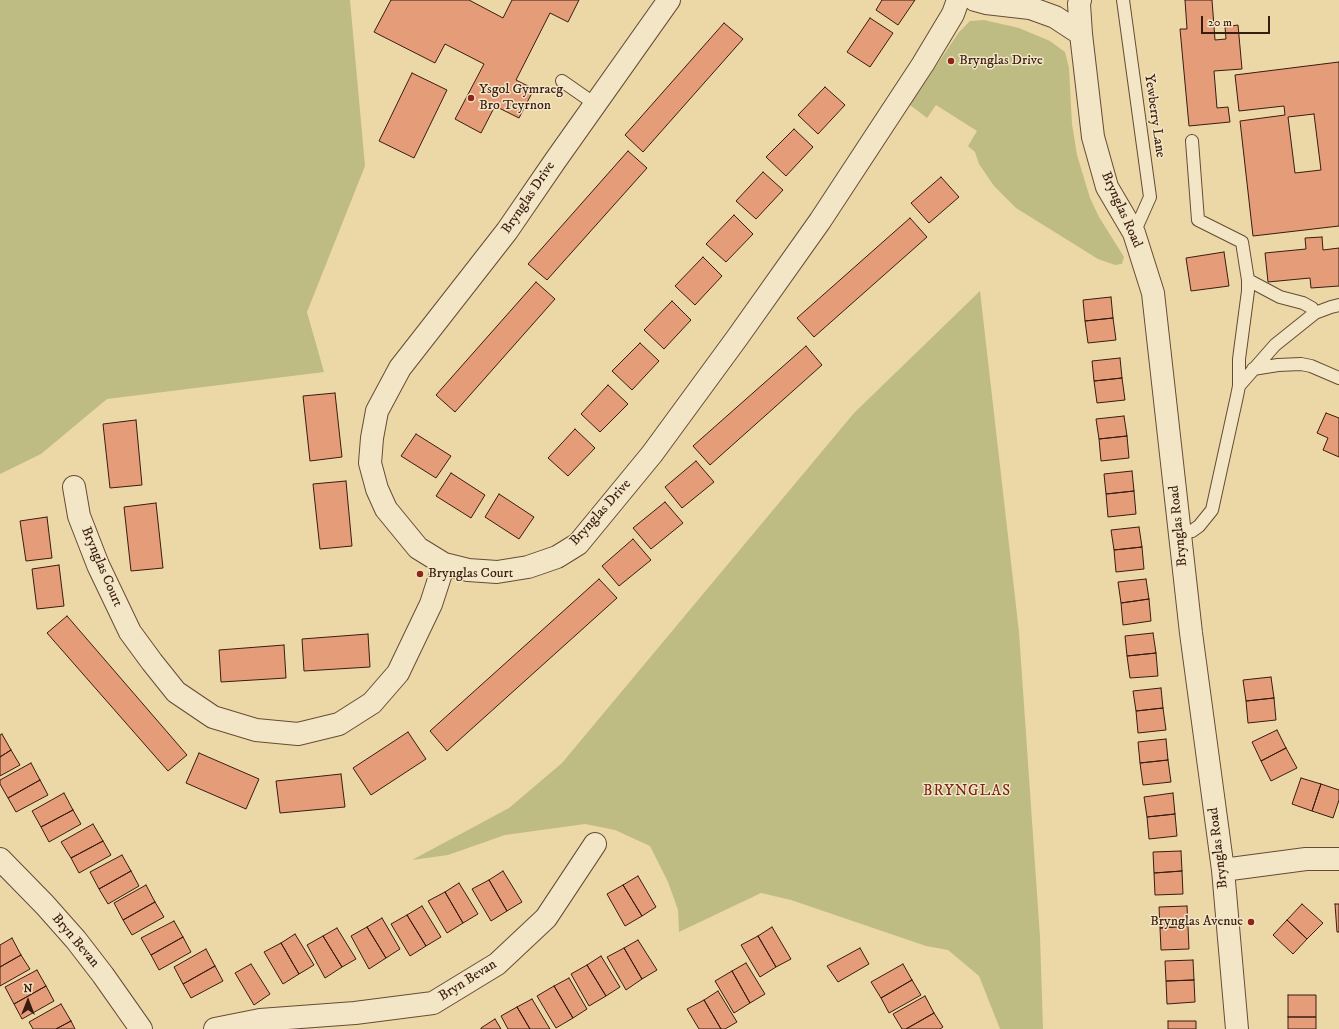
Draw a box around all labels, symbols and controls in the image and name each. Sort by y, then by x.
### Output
scale bar [1203,8,1272,34]
text: 20 m [1208,15,1232,30]
place label: Brynglas Drive [959,53,1043,69]
marker: Brynglas Drive [946,56,956,66]
street label: Yewberry Lane [1140,73,1168,159]
place label: Ysgol Gymraeg Bro Teyrnon [479,82,563,114]
marker: Ysgol Gymraeg Bro Teyrnon [466,93,476,103]
street label: Brynglas Drive [499,159,559,237]
street label: Brynglas Road [1097,169,1145,251]
street label: Brynglas Drive [567,476,635,550]
street label: Brynglas Road [1166,485,1192,567]
street label: Brynglas Court [77,525,125,609]
place label: Brynglas Court [428,566,513,582]
marker: Brynglas Court [415,569,425,579]
district label: BRYNGLAS [923,783,1011,801]
street label: Brynglas Road [1206,806,1232,890]
street label: Bryn Bevan [48,911,102,971]
place label: Brynglas Avenue [1150,914,1243,930]
marker: Brynglas Avenue [1246,917,1256,927]
street label: Bryn Bevan [436,957,500,1005]
north arrow [8,981,48,1021]
text: N [23,982,33,996]

